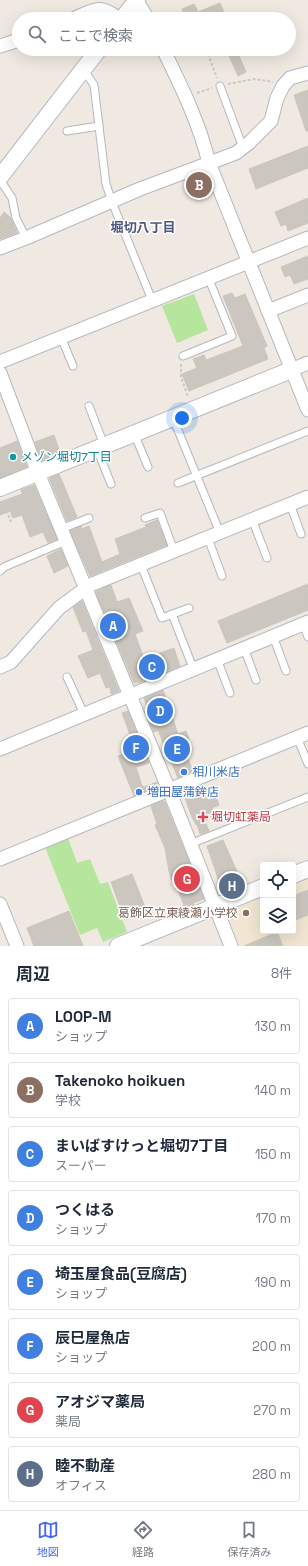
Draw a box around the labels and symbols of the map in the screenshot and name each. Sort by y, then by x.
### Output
pin: B [186,170,212,200]
district label: 堀切八丁目 [110,219,176,236]
your location [172,408,192,428]
place label: メゾン堀切7丁目 [21,449,112,465]
marker: メゾン堀切7丁目 [8,452,18,462]
pin: A [100,611,126,641]
pin: C [139,652,165,682]
pin: D [147,696,173,726]
pin: F [123,733,149,763]
pin: E [164,734,190,764]
place label: 相川米店 [192,764,240,780]
marker: 相川米店 [179,767,189,777]
place label: 増田屋蒲鉾店 [147,784,219,800]
marker: 増田屋蒲鉾店 [134,787,144,797]
place label: 堀切虹薬局 [211,809,271,825]
marker: 堀切虹薬局 [198,812,208,822]
pin: G [174,864,200,894]
pin: H [219,871,245,901]
place label: 葛飾区立東綾瀬小学校 [118,905,238,921]
marker: 葛飾区立東綾瀬小学校 [241,908,251,918]

